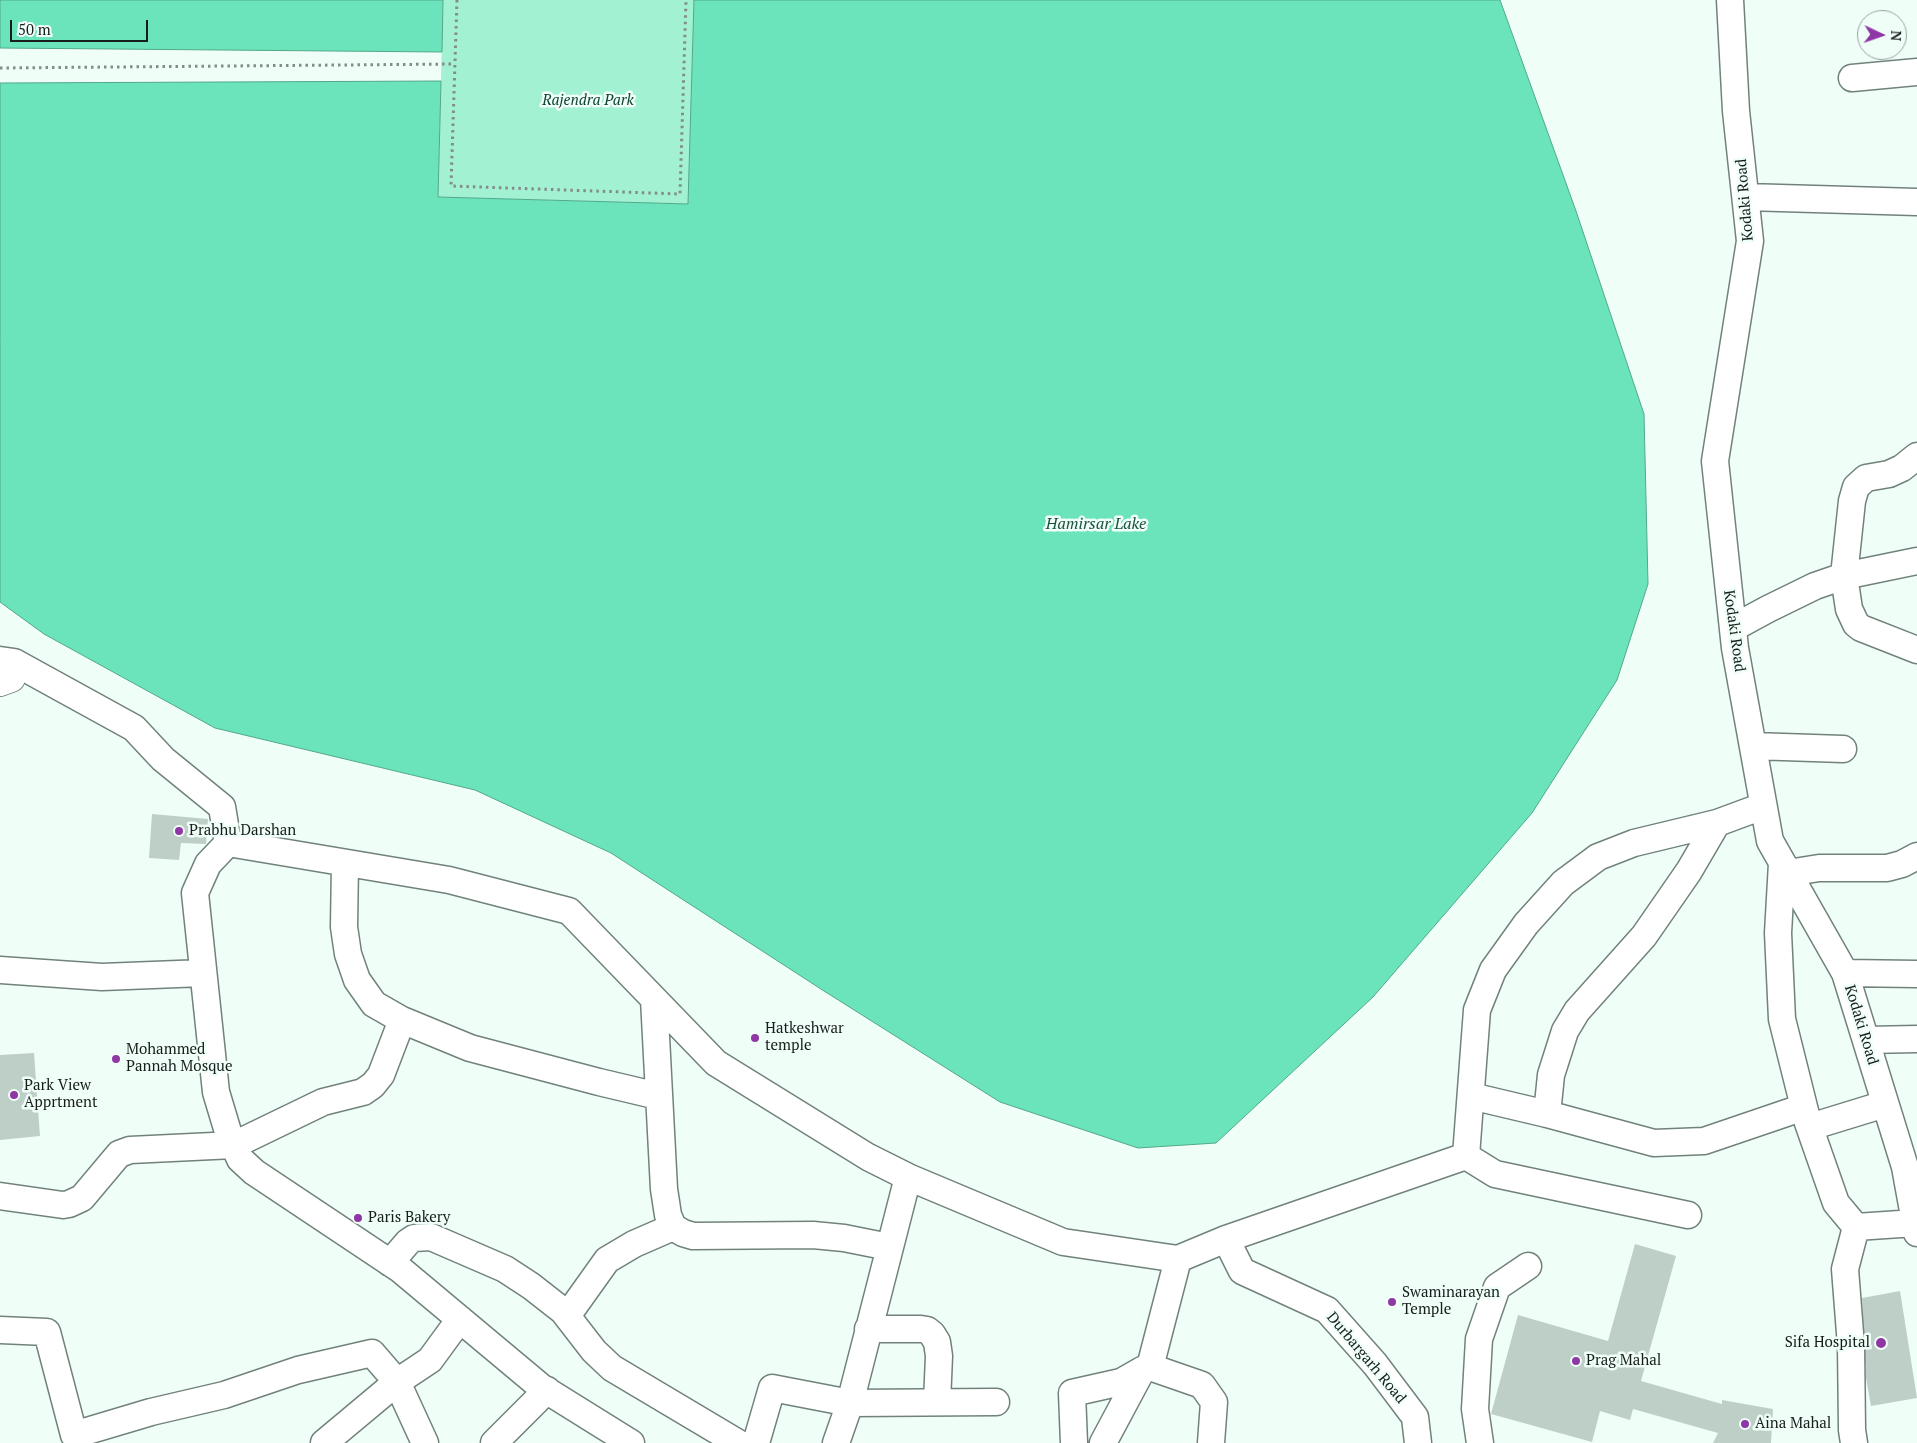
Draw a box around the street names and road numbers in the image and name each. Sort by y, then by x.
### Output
street label: Kodaki Road [1732,158,1758,242]
street label: Kodaki Road [1719,589,1749,673]
street label: Kodaki Road [1840,983,1882,1067]
street label: Durbargarh Road [1323,1309,1409,1407]

